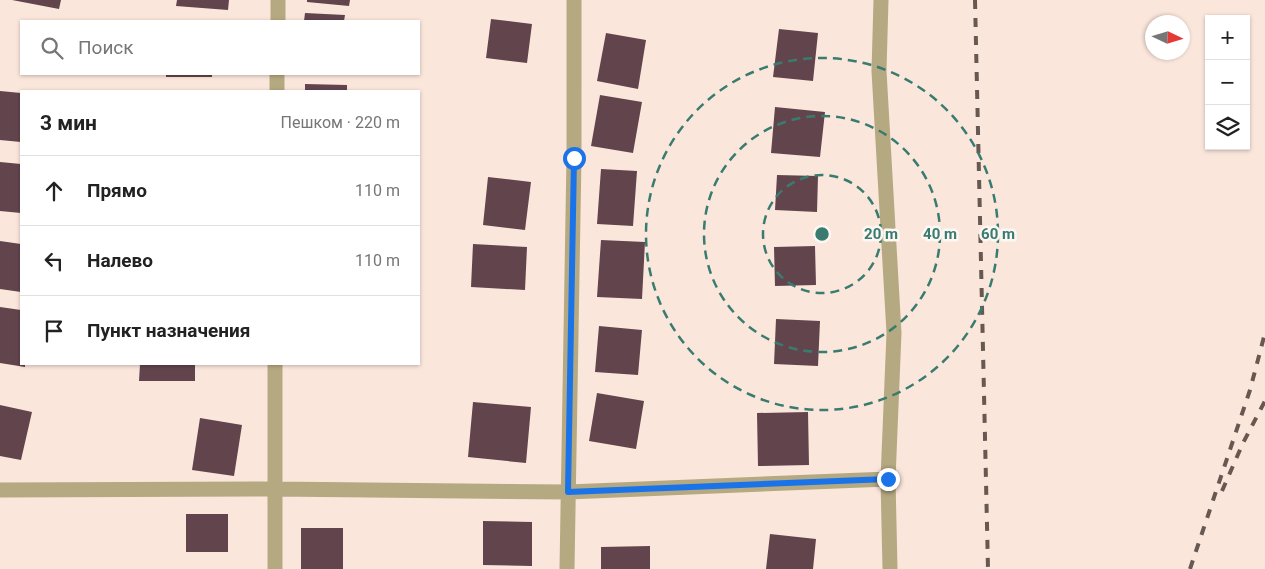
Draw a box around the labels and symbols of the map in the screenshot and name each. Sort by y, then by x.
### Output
north arrow [1145,15,1190,60]
route start [563,147,586,170]
centre of rings [813,225,831,243]
text: 20 m [864,225,898,243]
text: 40 m [923,225,957,243]
text: 60 m [981,225,1015,243]
route end [877,468,900,491]

